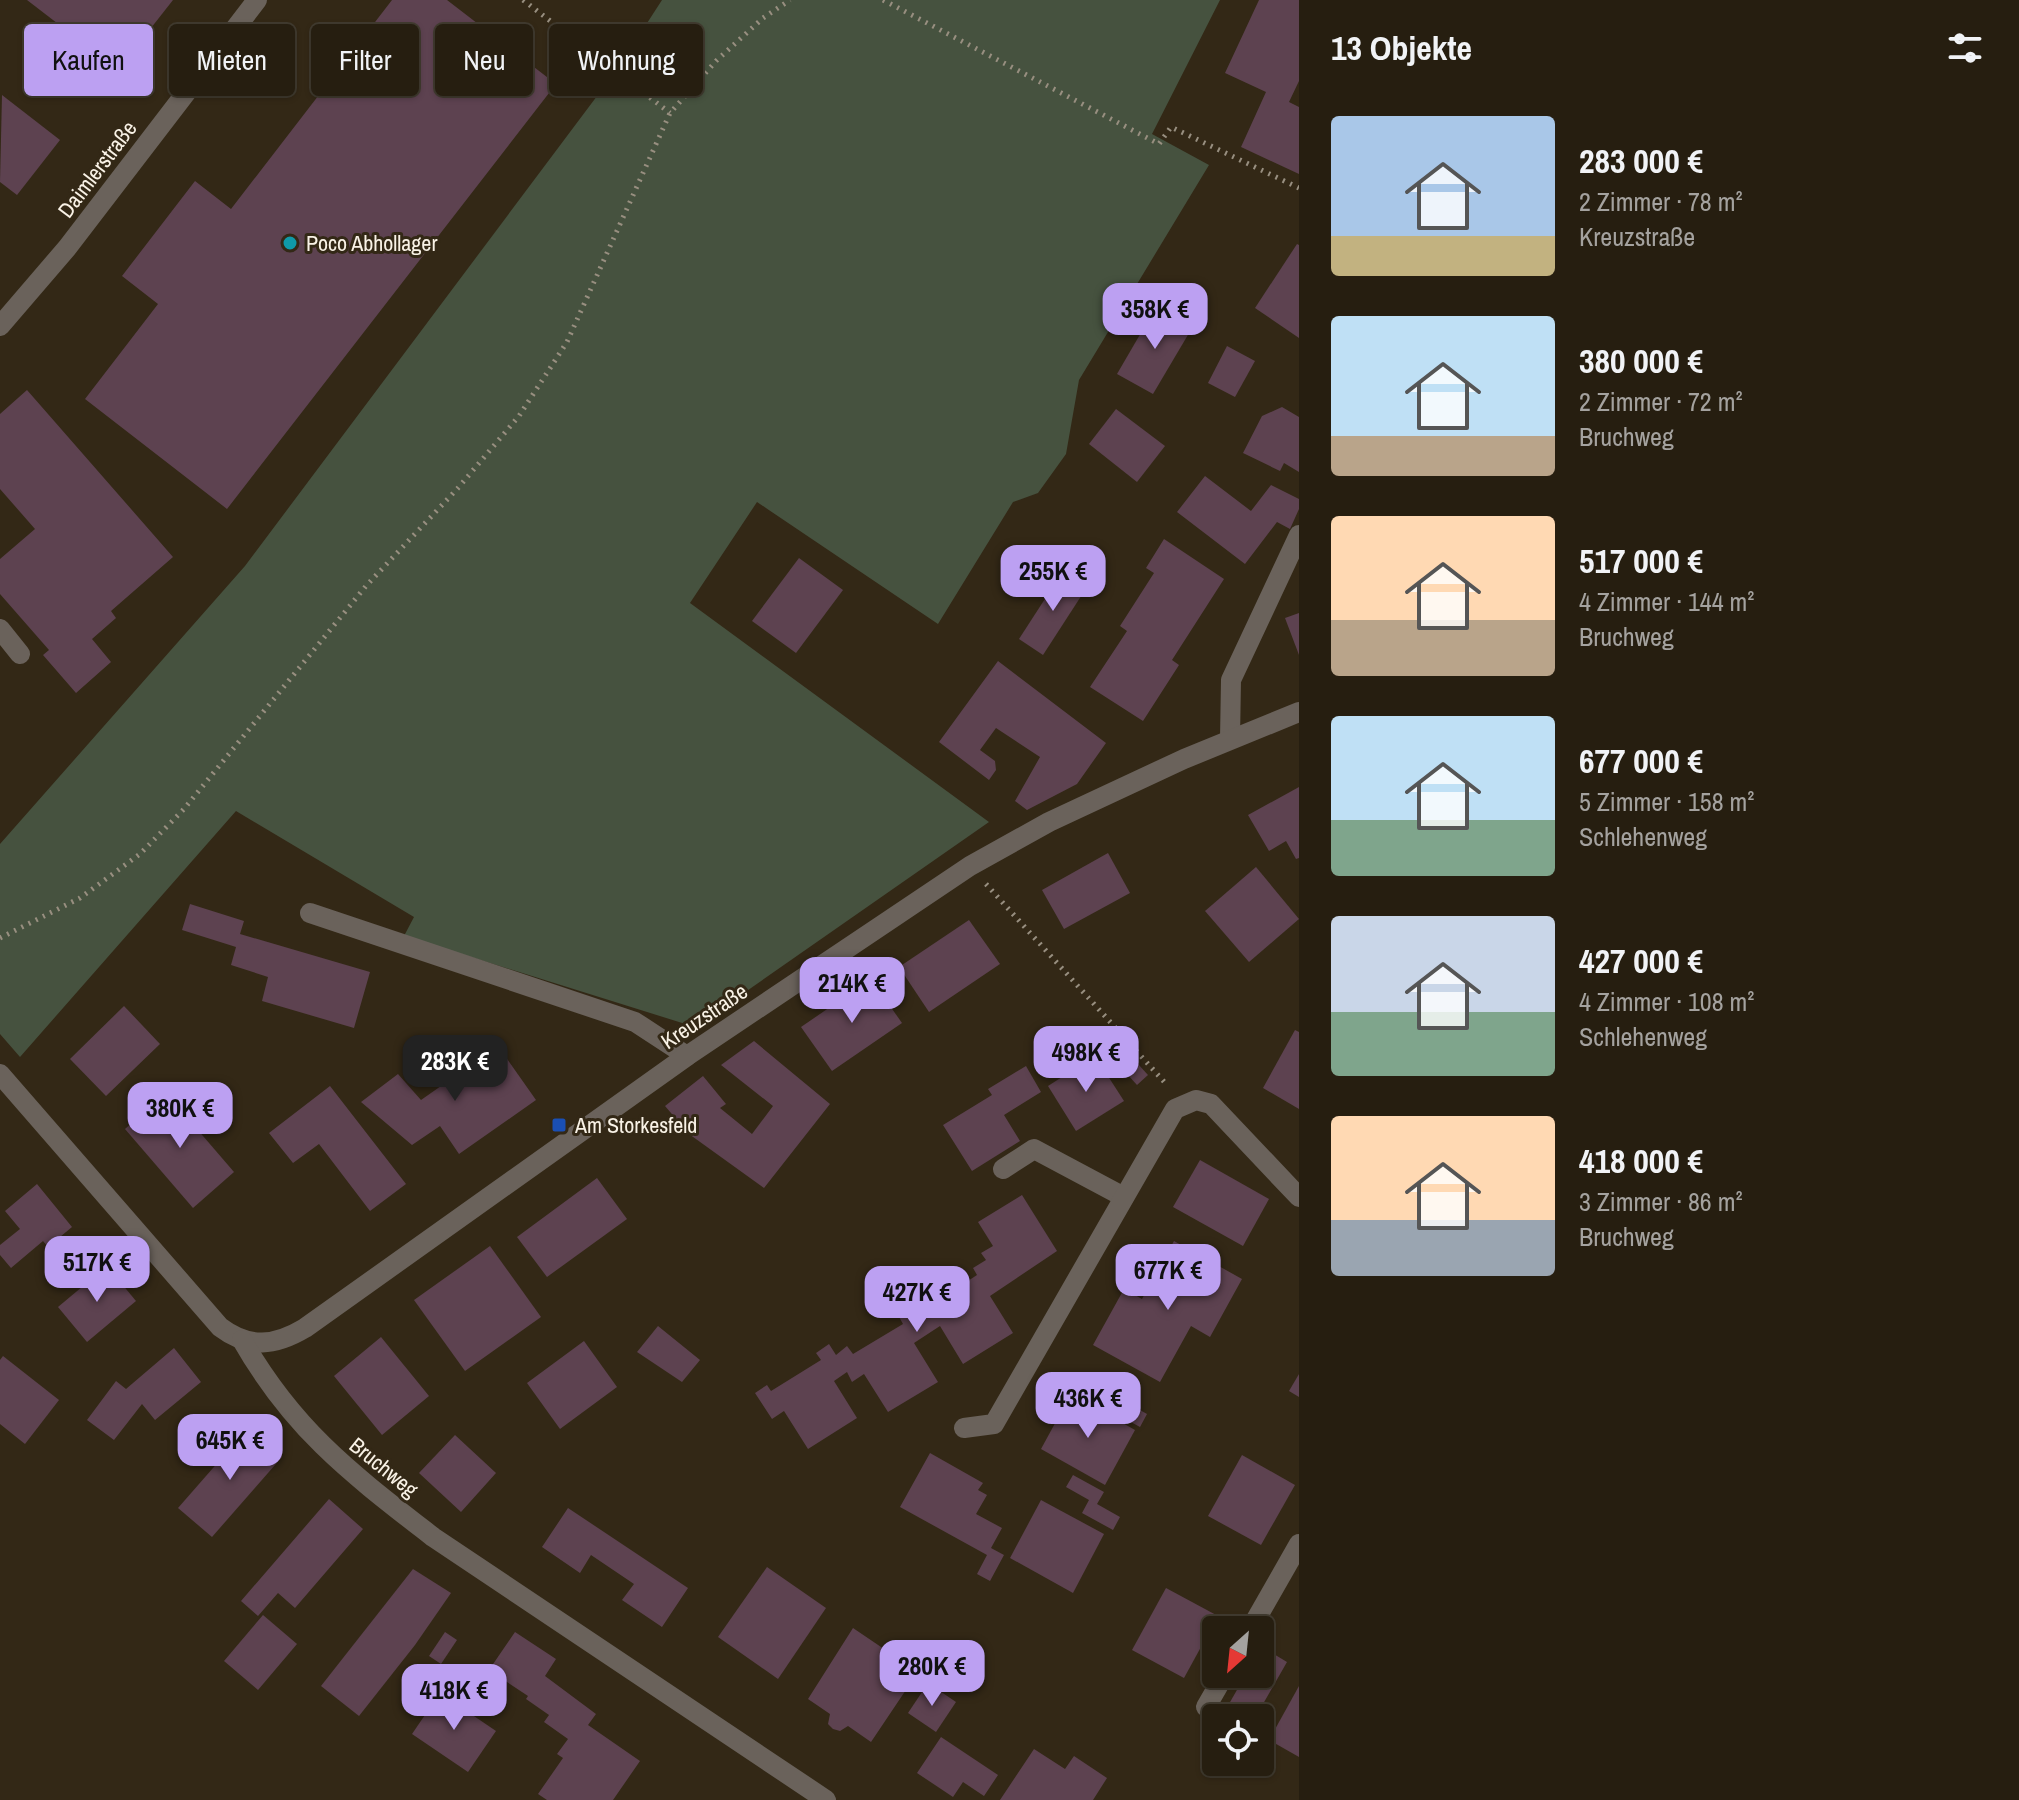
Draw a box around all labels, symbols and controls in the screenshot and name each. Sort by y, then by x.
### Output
chip: Kaufen [24,24,153,96]
chip: Mieten [169,24,295,96]
chip: Filter [311,24,419,96]
chip: Neu [435,24,533,96]
chip: Wohnung [549,24,703,96]
text: 13 Objekte [1331,25,1472,71]
icon: filters [1943,26,1987,70]
street label: Daimlerstraße [51,114,143,224]
text: 283 000 € [1579,138,1703,184]
icon: home [1395,148,1491,244]
text: 2 Zimmer · 78 m² [1579,184,1743,219]
text: Kreuzstraße [1579,219,1695,254]
place label: Poco Abhollager [306,228,437,258]
marker: Poco Abhollager [281,234,299,252]
pin: 358K € [1090,283,1220,351]
text: 358K € [1121,291,1189,326]
text: 380 000 € [1579,338,1703,384]
icon: home [1395,348,1491,444]
text: 2 Zimmer · 72 m² [1579,384,1743,419]
text: Bruchweg [1579,419,1674,454]
text: 517 000 € [1579,538,1703,584]
pin: 255K € [988,545,1118,613]
icon: home [1395,548,1491,644]
text: 255K € [1019,553,1087,588]
text: 4 Zimmer · 144 m² [1579,584,1754,619]
text: Bruchweg [1579,619,1674,654]
text: 677 000 € [1579,738,1703,784]
icon: home [1395,748,1491,844]
text: 5 Zimmer · 158 m² [1579,784,1754,819]
text: Schlehenweg [1579,819,1707,854]
text: 427 000 € [1579,938,1703,984]
icon: home [1395,948,1491,1044]
pin: 214K € [787,957,917,1025]
text: 214K € [818,965,886,1000]
street label: Kreuzstraße [655,976,753,1056]
text: 4 Zimmer · 108 m² [1579,984,1754,1019]
text: Schlehenweg [1579,1019,1707,1054]
pin: 498K € [1021,1026,1151,1094]
text: 498K € [1052,1034,1120,1069]
pin: 283K € [390,1035,520,1103]
text: 283K € [421,1043,489,1078]
pin: 380K € [115,1082,245,1150]
text: 380K € [146,1090,214,1125]
place label: Am Storkesfeld [574,1110,697,1140]
marker: Am Storkesfeld [550,1116,568,1134]
text: 418 000 € [1579,1138,1703,1184]
icon: home [1395,1148,1491,1244]
text: 3 Zimmer · 86 m² [1579,1184,1743,1219]
text: Bruchweg [1579,1219,1674,1254]
pin: 517K € [32,1236,162,1304]
text: 517K € [63,1244,131,1279]
pin: 677K € [1103,1244,1233,1312]
text: 677K € [1134,1252,1202,1287]
pin: 427K € [852,1266,982,1334]
text: 427K € [883,1274,951,1309]
pin: 436K € [1023,1372,1153,1440]
text: 436K € [1054,1380,1122,1415]
pin: 645K € [165,1414,295,1482]
text: 645K € [196,1422,264,1457]
street label: Bruchweg [343,1430,425,1504]
north arrow [1202,1616,1274,1688]
map controls [1202,1616,1274,1776]
pin: 280K € [867,1640,997,1708]
text: 280K € [898,1648,966,1683]
pin: 418K € [389,1664,519,1732]
text: 418K € [420,1672,488,1707]
button: locate [1202,1704,1274,1776]

